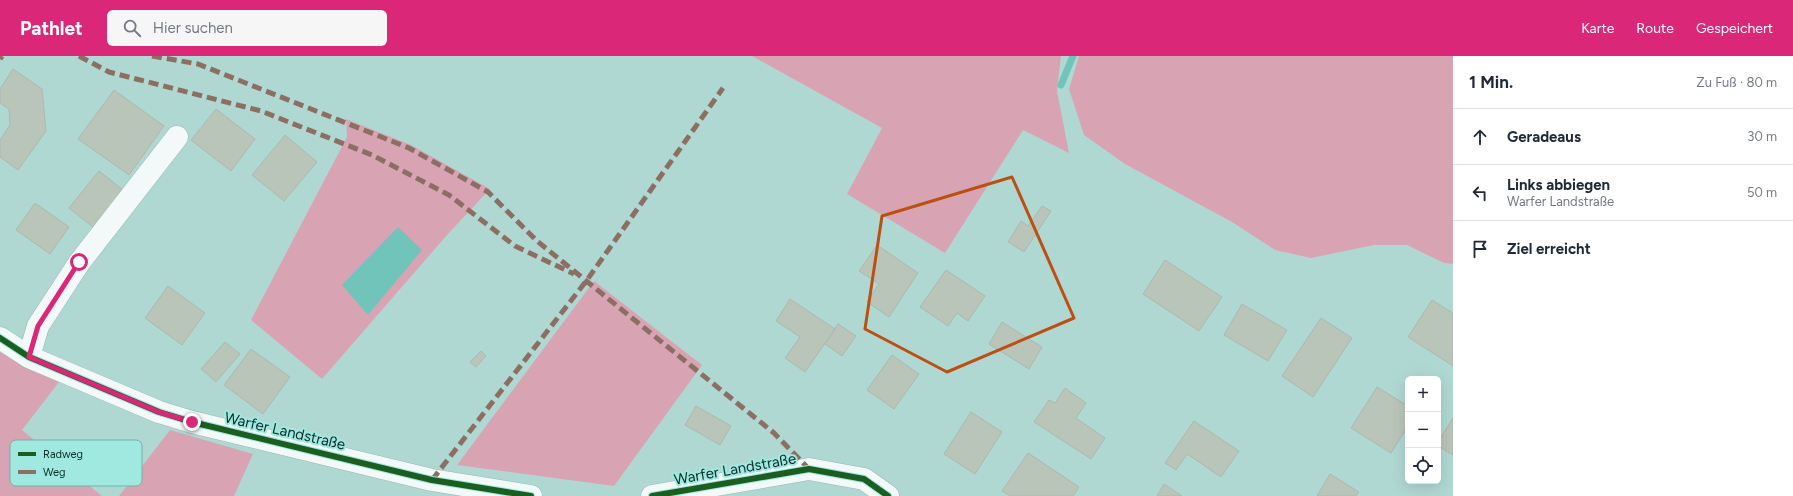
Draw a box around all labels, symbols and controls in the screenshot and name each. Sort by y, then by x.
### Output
search box [107,10,387,46]
text: Pathlet [20,17,83,40]
icon: search [121,17,143,39]
text: Hier suchen [153,19,233,37]
text: Karte [1581,20,1614,37]
text: Route [1636,20,1674,37]
text: Gespeichert [1696,20,1773,37]
text: 1 Min. [1469,72,1513,92]
text: Zu Fuß · 80 m [1696,75,1777,90]
icon: ahead [1469,126,1491,148]
text: Geradeaus [1507,128,1581,146]
text: 30 m [1747,129,1777,144]
text: Links abbiegen [1507,176,1610,194]
icon: left [1469,182,1491,204]
text: 50 m [1747,185,1777,200]
text: Warfer Landstraße [1507,194,1614,209]
icon: arrive [1469,238,1491,260]
text: Ziel erreicht [1507,240,1591,258]
route start [70,253,88,271]
map controls [1405,376,1441,484]
button: + [1405,376,1441,412]
street label: Warfer Landstraße [223,408,347,454]
button: − [1405,412,1441,448]
route end [183,413,201,431]
legend [10,440,142,486]
text: Radweg [43,448,83,461]
button: locate [1405,448,1441,484]
street label: Warfer Landstraße [673,449,797,489]
text: Weg [43,466,66,479]

